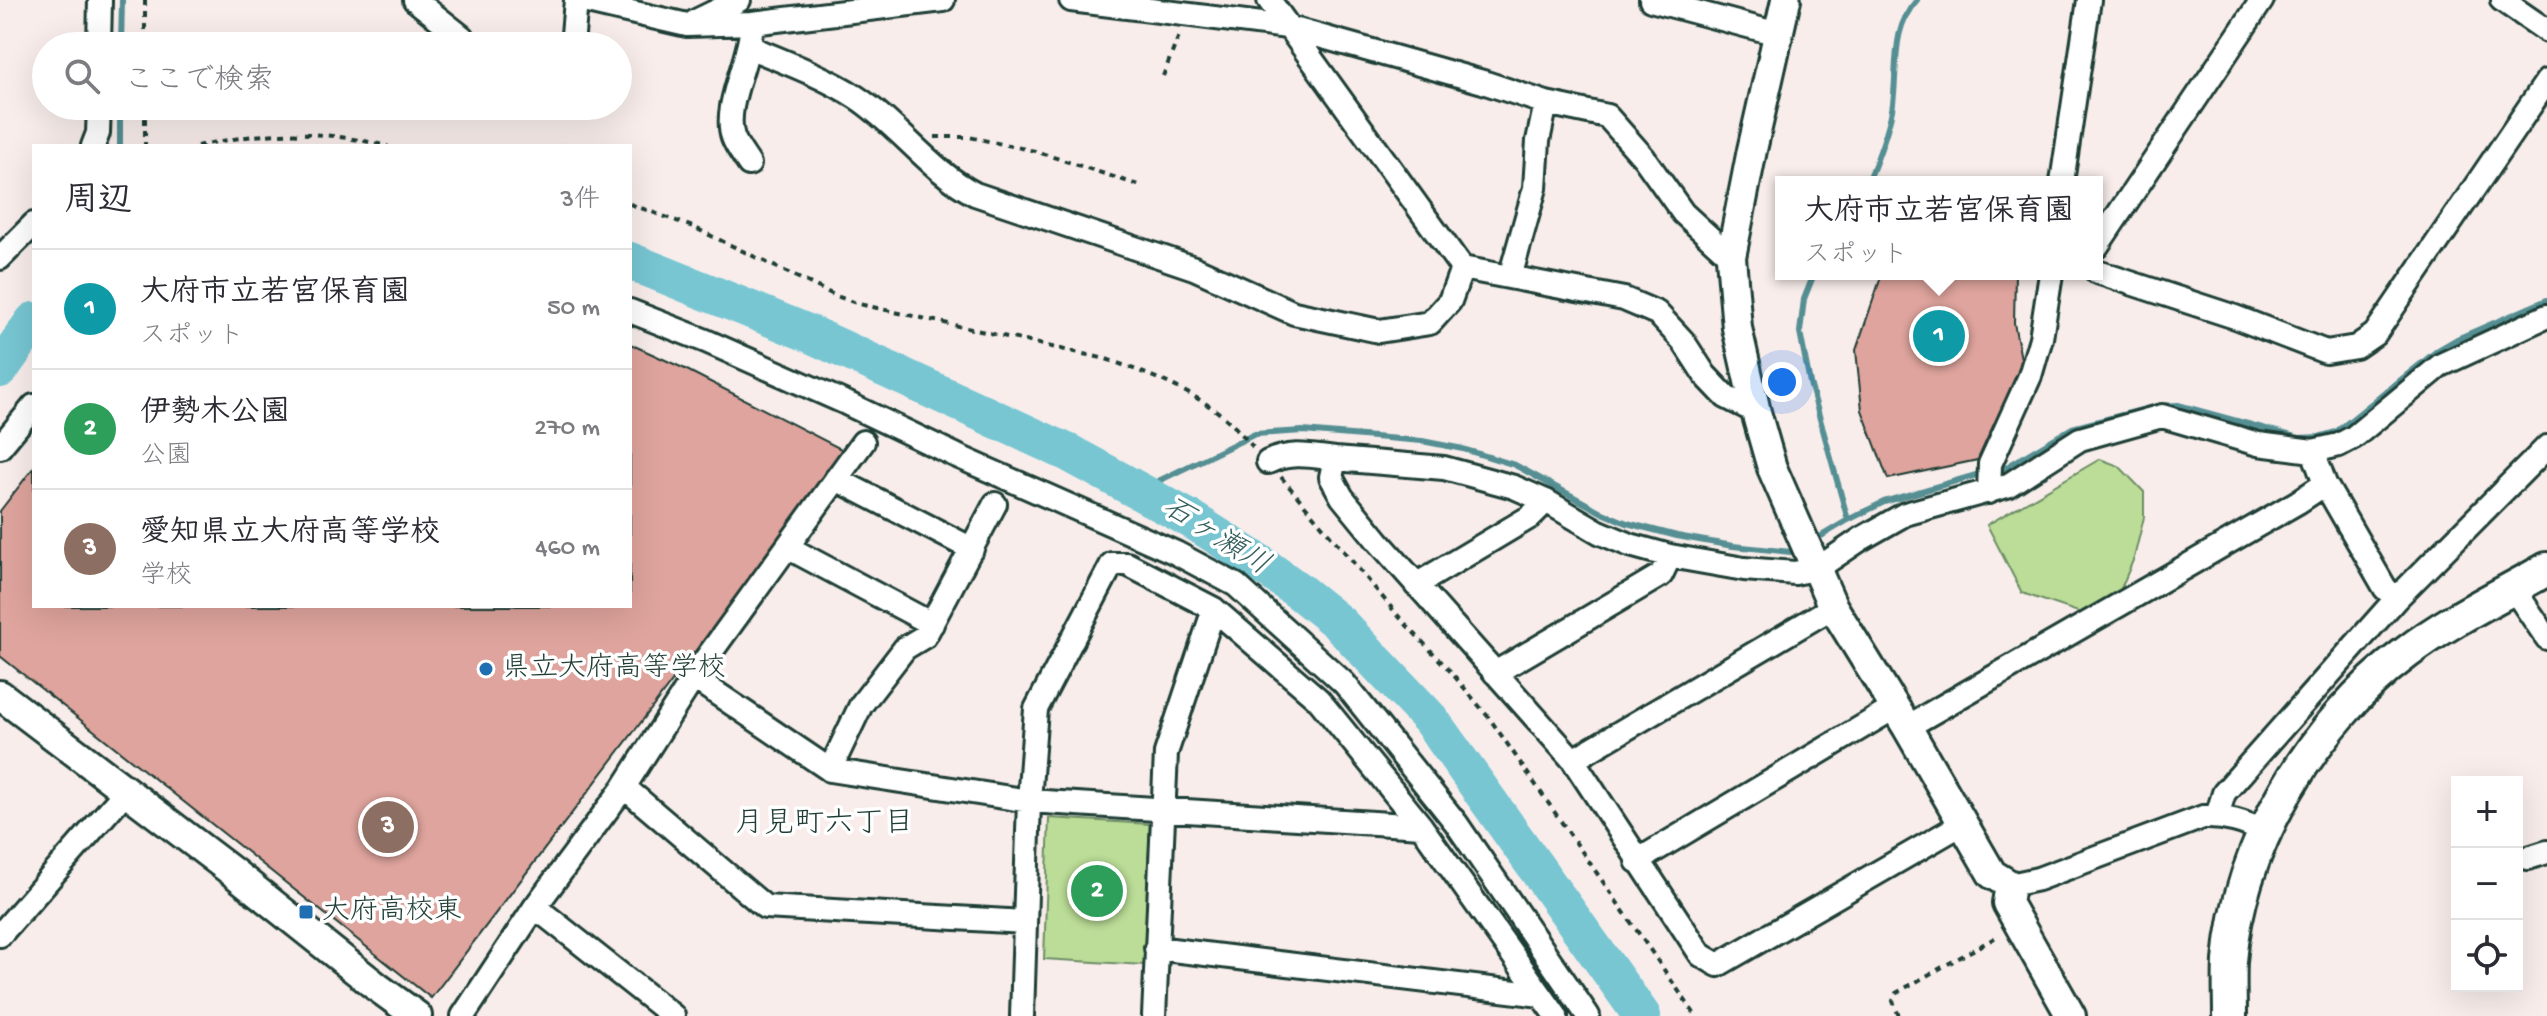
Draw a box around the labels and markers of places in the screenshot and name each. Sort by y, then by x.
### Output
pin: 1 [1913,306,1965,366]
place label: 県立大府高等学校 [502,652,726,686]
marker: 県立大府高等学校 [477,660,495,678]
pin: 3 [362,797,414,857]
pin: 2 [1071,861,1123,921]
place label: 大府高校東 [322,895,462,929]
marker: 大府高校東 [297,903,315,921]

